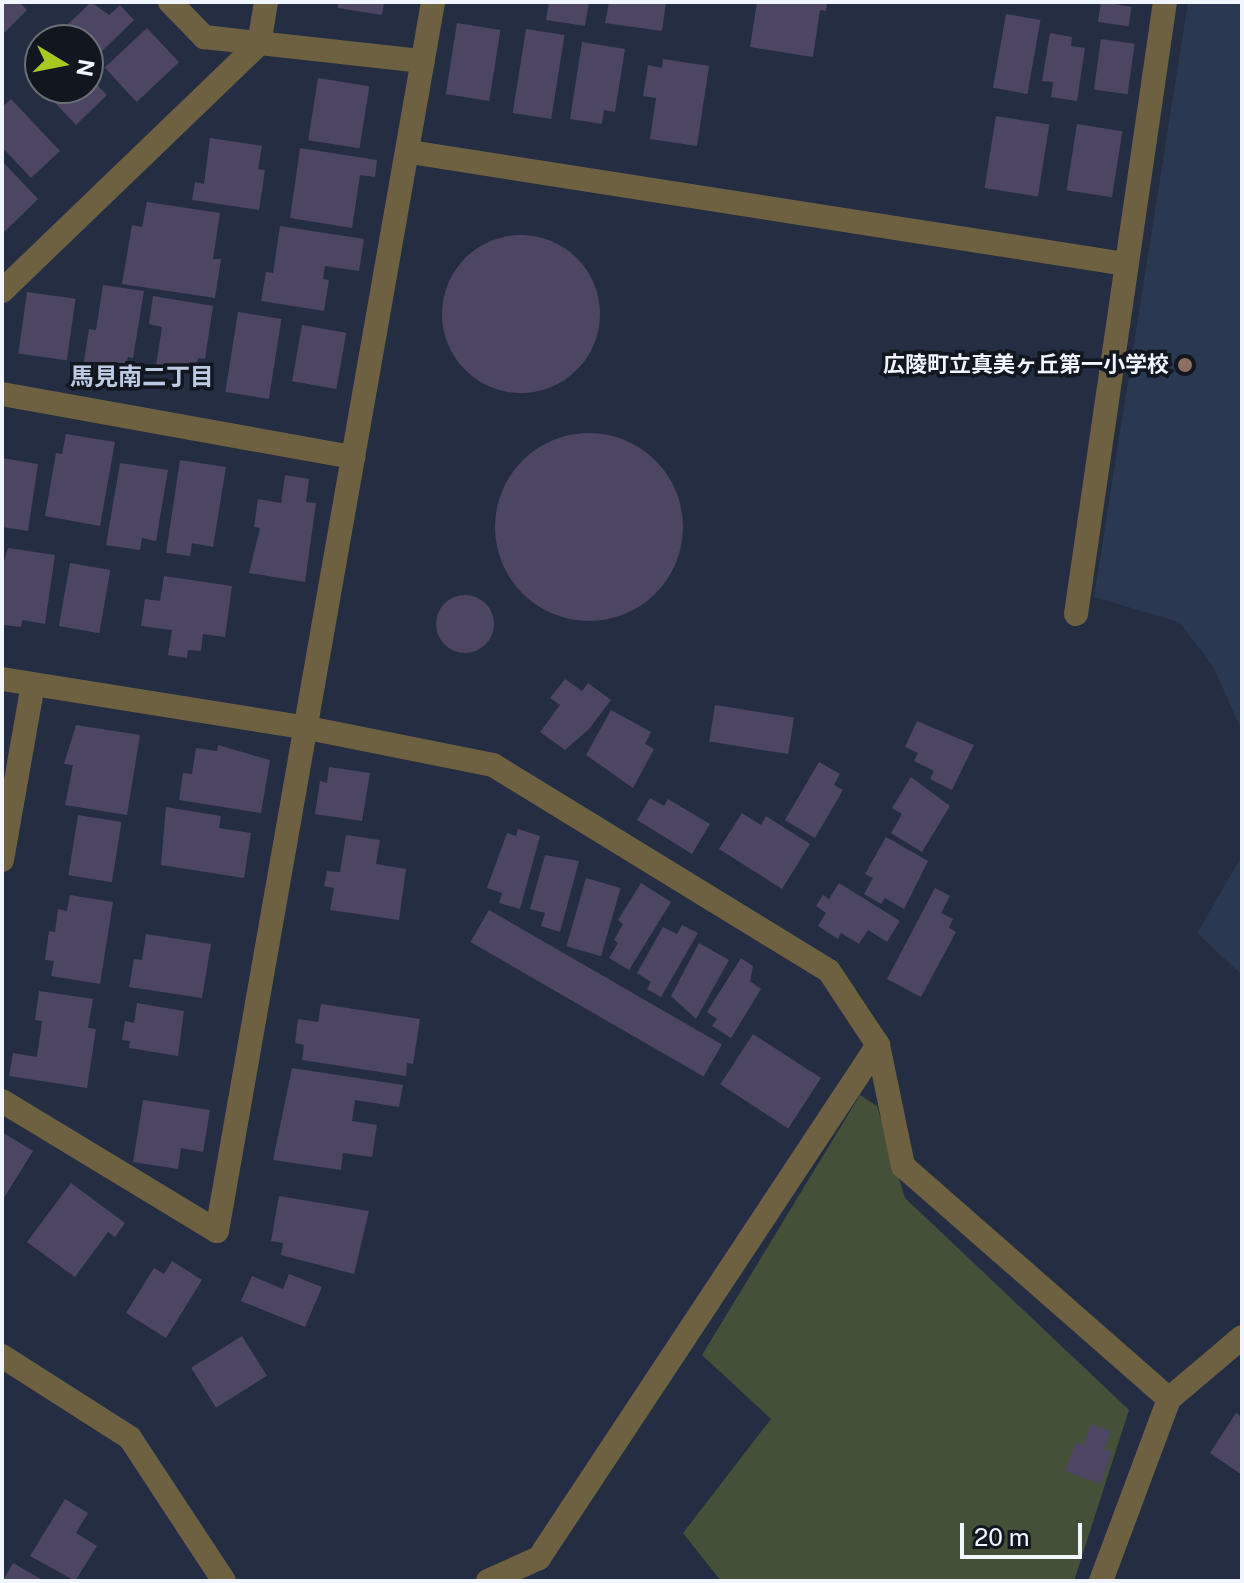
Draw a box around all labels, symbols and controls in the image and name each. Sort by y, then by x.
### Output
north arrow [24,24,104,104]
text: N [71,57,100,79]
place label: 広陵町立真美ヶ丘第一小学校 [883,352,1169,378]
marker: 広陵町立真美ヶ丘第一小学校 [1176,356,1194,374]
district label: 馬見南二丁目 [70,363,214,391]
scale bar [964,1507,1086,1557]
text: 20 m [974,1523,1030,1551]

